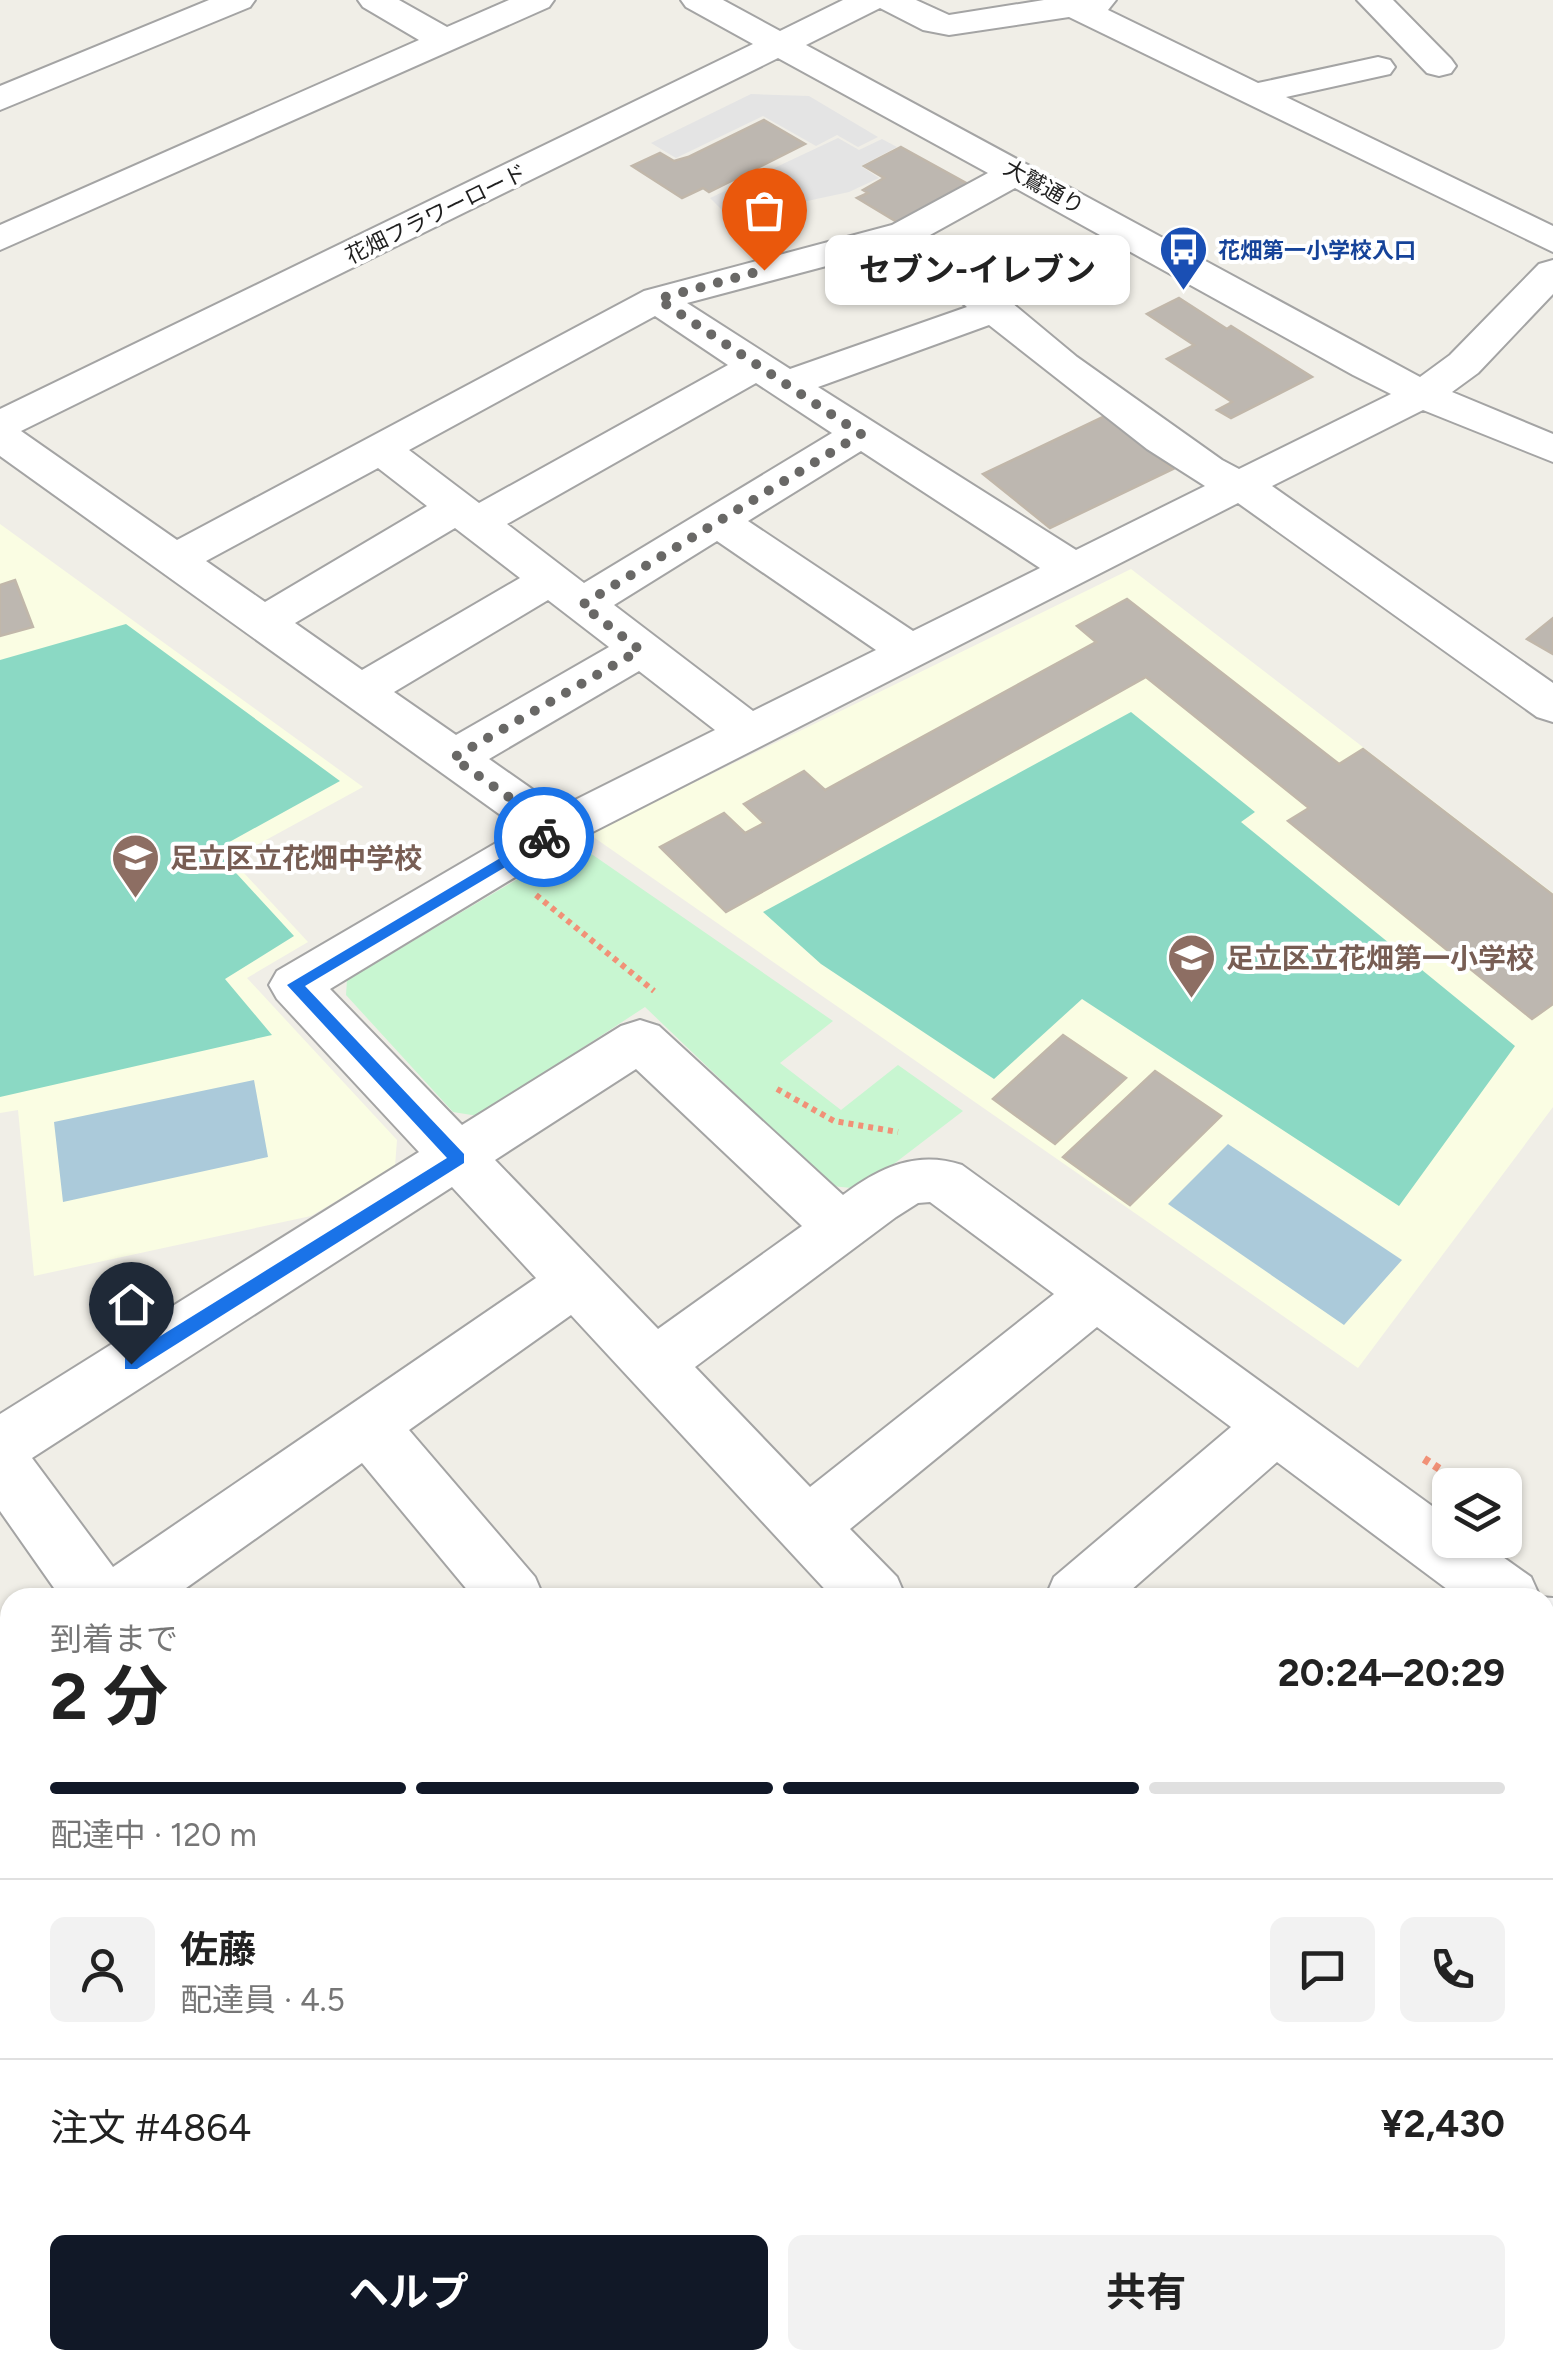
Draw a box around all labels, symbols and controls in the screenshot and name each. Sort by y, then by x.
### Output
street label: 大鷲通り [999,154,1089,220]
street label: 花畑フラワーロード [341,158,531,270]
pin [722,168,807,271]
icon: bag [737,183,792,238]
bus stop icon: 花畑第一小学校入口 [1157,224,1209,292]
callout: セブン-イレブン [824,235,1129,305]
place label: 花畑第一小学校入口 [1218,237,1416,264]
text: セブン-イレブン [859,251,1096,289]
courier [494,787,594,887]
icon: bike [517,810,572,865]
school or university icon: 足立区立花畑中学校 [109,832,161,900]
place label: 足立区立花畑中学校 [170,841,422,875]
school or university icon: 足立区立花畑第一小学校 [1165,932,1217,1000]
place label: 足立区立花畑第一小学校 [1226,941,1534,975]
pin [89,1262,174,1365]
icon: home [104,1277,159,1332]
map controls [1432,1468,1522,1558]
button: layers [1432,1468,1522,1558]
text: 到着まで [50,1620,178,1658]
text: 20:24–20:29 [1278,1650,1505,1696]
text: 2 分 [50,1657,168,1735]
text: 配達中 · 120 m [50,1816,257,1854]
button: person [50,1917,155,2022]
button: chat [1270,1917,1375,2022]
button: phone [1400,1917,1505,2022]
text: 佐藤 [180,1927,256,1973]
text: 配達員 · 4.5 [180,1981,345,2019]
text: ¥2,430 [1381,2101,1505,2147]
text: 注文 #4864 [50,2105,251,2151]
button: ヘルプ [50,2235,768,2350]
button: 共有 [788,2235,1505,2350]

